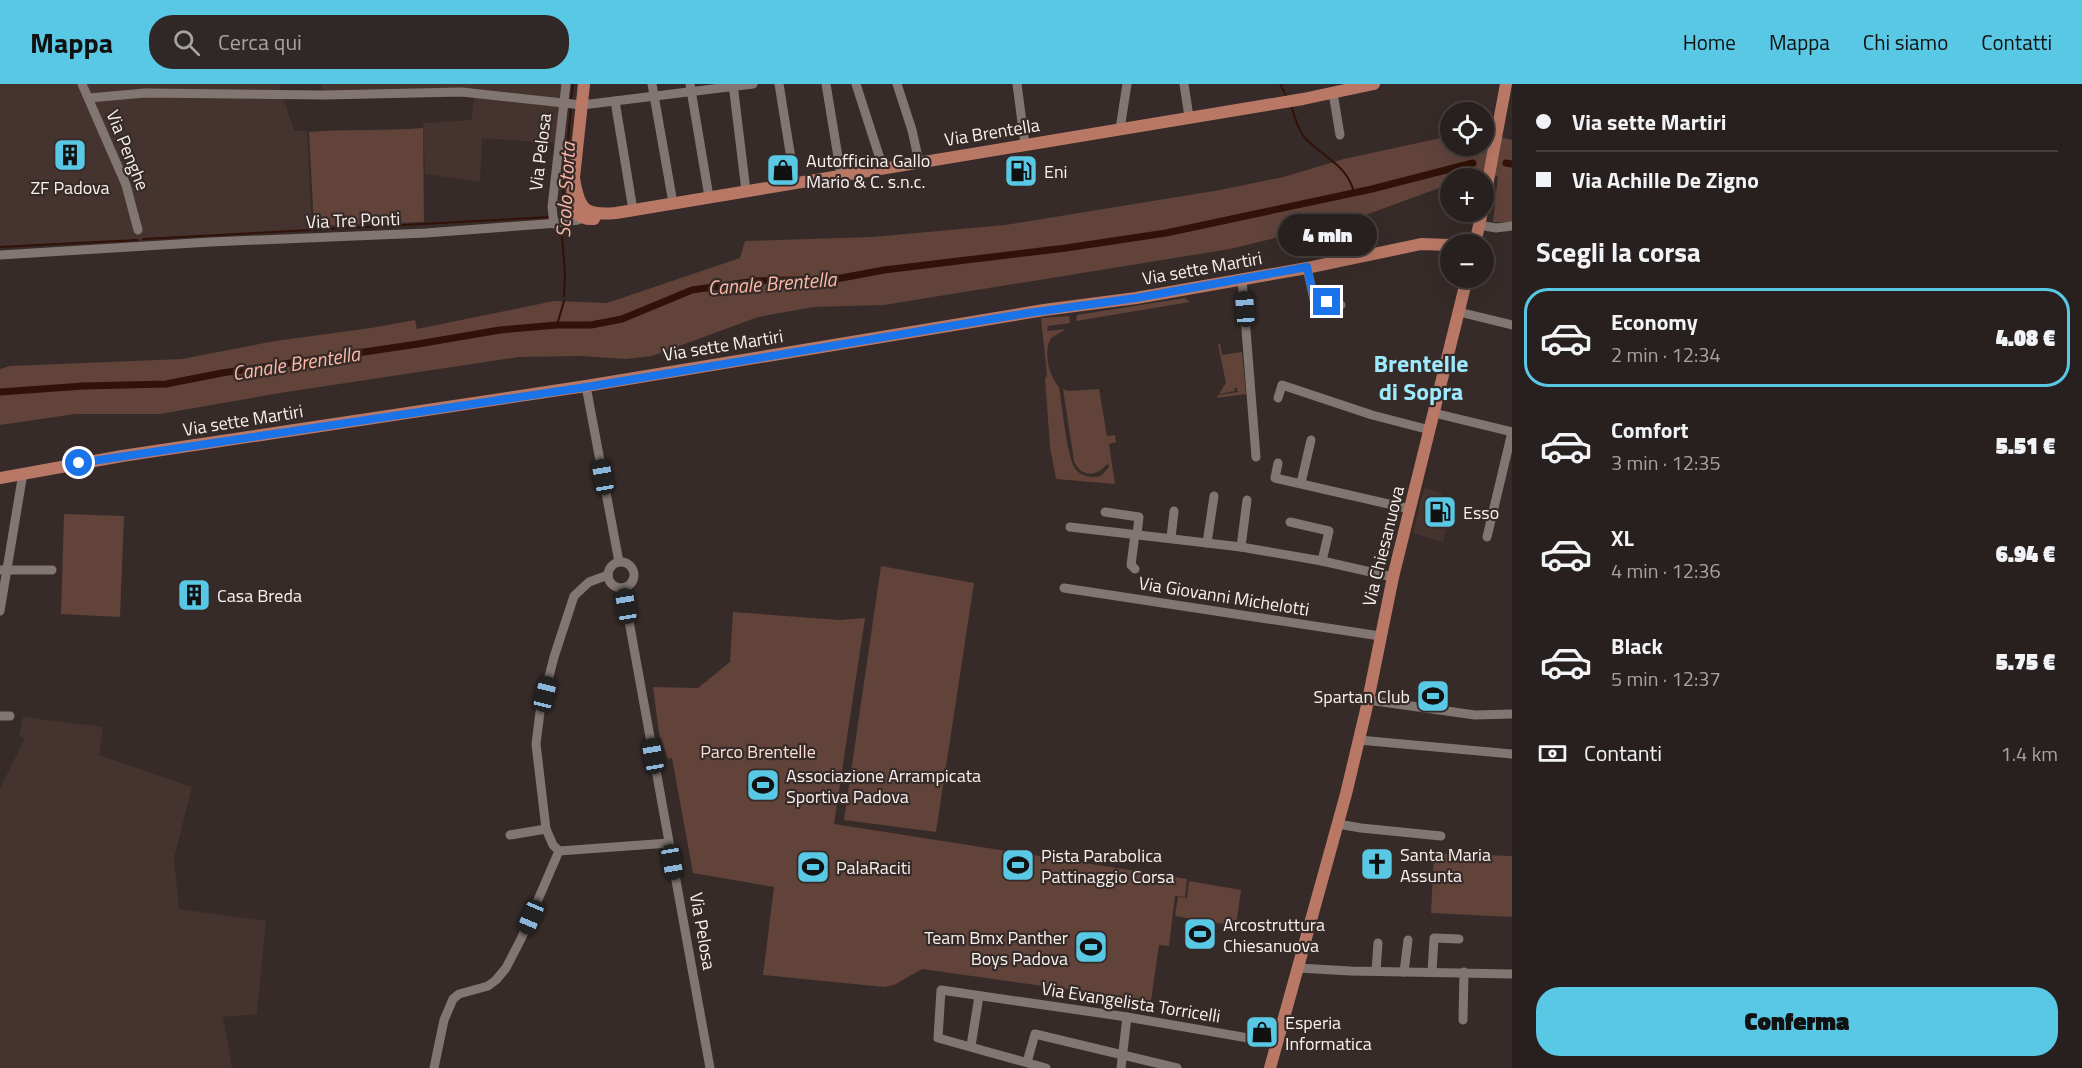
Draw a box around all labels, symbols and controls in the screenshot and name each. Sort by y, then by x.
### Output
search box [149,15,569,69]
text: Mappa [30,21,113,64]
text: Cerca qui [218,25,302,59]
icon: search [170,26,203,59]
text: Home [1683,26,1736,58]
text: Mappa [1769,26,1830,58]
text: Chi siamo [1863,26,1948,58]
text: Contatti [1981,26,2052,58]
map controls [1440,102,1494,288]
button: locate [1440,102,1494,156]
text: Via sette Martiri [1572,105,1727,139]
street label: Via Penghe [100,106,156,194]
street label: Via Brentella [942,111,1042,153]
street label: Via Pelosa [522,112,558,192]
building icon: ZF Padova [52,137,88,173]
water label: Scolo Storta [547,141,583,238]
place label: Autofficina Gallo Mario & C. s.n.c. [806,147,930,195]
shop icon: Autofficina Gallo Mario & C. s.n.c. [765,152,801,188]
fuel station icon: Eni [1003,153,1039,189]
place label: Eni [1044,158,1068,185]
text: Via Achille De Zigno [1572,163,1759,197]
button: + [1440,168,1494,222]
place label: ZF Padova [30,174,110,201]
street label: Via Tre Ponti [305,205,401,235]
callout: 4 min [1278,215,1376,257]
text: 4 min [1303,219,1352,250]
text: Scegli la corsa [1536,231,1701,272]
button: − [1440,234,1494,288]
street label: Via sette Martiri [1140,244,1264,292]
water label: Canale Brentella [707,263,838,303]
route end [1313,288,1340,315]
car [1235,290,1255,328]
text: Economy [1611,305,1698,339]
icon: car [1539,311,1593,365]
text: 4.08 € [1996,321,2055,355]
street label: Via sette Martiri [661,322,785,368]
water label: Canale Brentella [230,337,363,388]
text: 2 min · 12:34 [1611,339,1721,370]
district label: Brentelle di Sopra [1373,345,1469,409]
street label: Via sette Martiri [181,397,305,443]
text: Comfort [1611,413,1689,447]
icon: car [1539,419,1593,473]
text: 5.51 € [1996,429,2055,463]
text: 3 min · 12:35 [1611,447,1721,478]
route start [65,449,92,476]
car [591,458,615,496]
street label: Via Chiesanuova [1355,483,1411,609]
fuel station icon: Esso [1422,494,1458,530]
place label: Esso [1463,499,1499,526]
text: XL [1611,521,1634,555]
icon: car [1539,527,1593,581]
text: 6.94 € [1996,537,2055,571]
text: 4 min · 12:36 [1611,555,1721,586]
street label: Via Giovanni Michelotti [1137,569,1311,623]
building icon: Casa Breda [176,577,212,613]
place label: Casa Breda [217,582,302,609]
car [614,587,638,625]
text: Black [1611,629,1663,663]
icon: car [1539,635,1593,689]
text: 5.75 € [1996,645,2055,679]
text: 5 min · 12:37 [1611,663,1721,694]
car [532,674,558,714]
sports icon: Spartan Club [1415,678,1451,714]
place label: Spartan Club [1314,683,1410,710]
text: Contanti [1584,736,1662,770]
car [641,737,665,775]
icon: cash [1536,737,1569,770]
park label: Parco Brentelle [700,738,816,765]
text: 1.4 km [2001,738,2058,769]
place label: Associazione Arrampicata Sportiva Padova [786,762,981,810]
sports icon: Associazione Arrampicata Sportiva Padova [745,767,781,803]
place label: Santa Maria Assunta [1400,841,1491,889]
place label: Pista Parabolica Pattinaggio Corsa [1041,842,1175,890]
car [660,843,684,881]
church icon: Santa Maria Assunta [1359,846,1395,882]
sports icon: Pista Parabolica Pattinaggio Corsa [1000,847,1036,883]
sports icon: PalaRaciti [795,849,831,885]
place label: PalaRaciti [836,854,911,881]
street label: Via Pelosa [683,890,723,972]
car [516,897,546,937]
place label: Arcostruttura Chiesanuova [1223,911,1325,959]
sports icon: Arcostruttura Chiesanuova [1182,916,1218,952]
place label: Team Bmx Panther Boys Padova [924,924,1068,972]
sports icon: Team Bmx Panther Boys Padova [1073,929,1109,965]
street label: Via Evangelista Torricelli [1039,974,1223,1030]
button: Conferma [1536,987,2058,1056]
place label: Esperia Informatica [1285,1009,1372,1057]
shop icon: Esperia Informatica [1244,1014,1280,1050]

